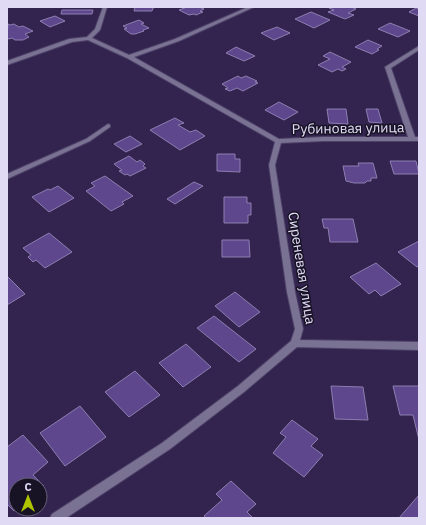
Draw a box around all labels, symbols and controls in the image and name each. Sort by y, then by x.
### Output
street label: Рубиновая улица [292,118,405,138]
street label: Сиреневая улица [284,211,320,326]
north arrow [8,477,48,517]
text: С [24,480,32,494]

